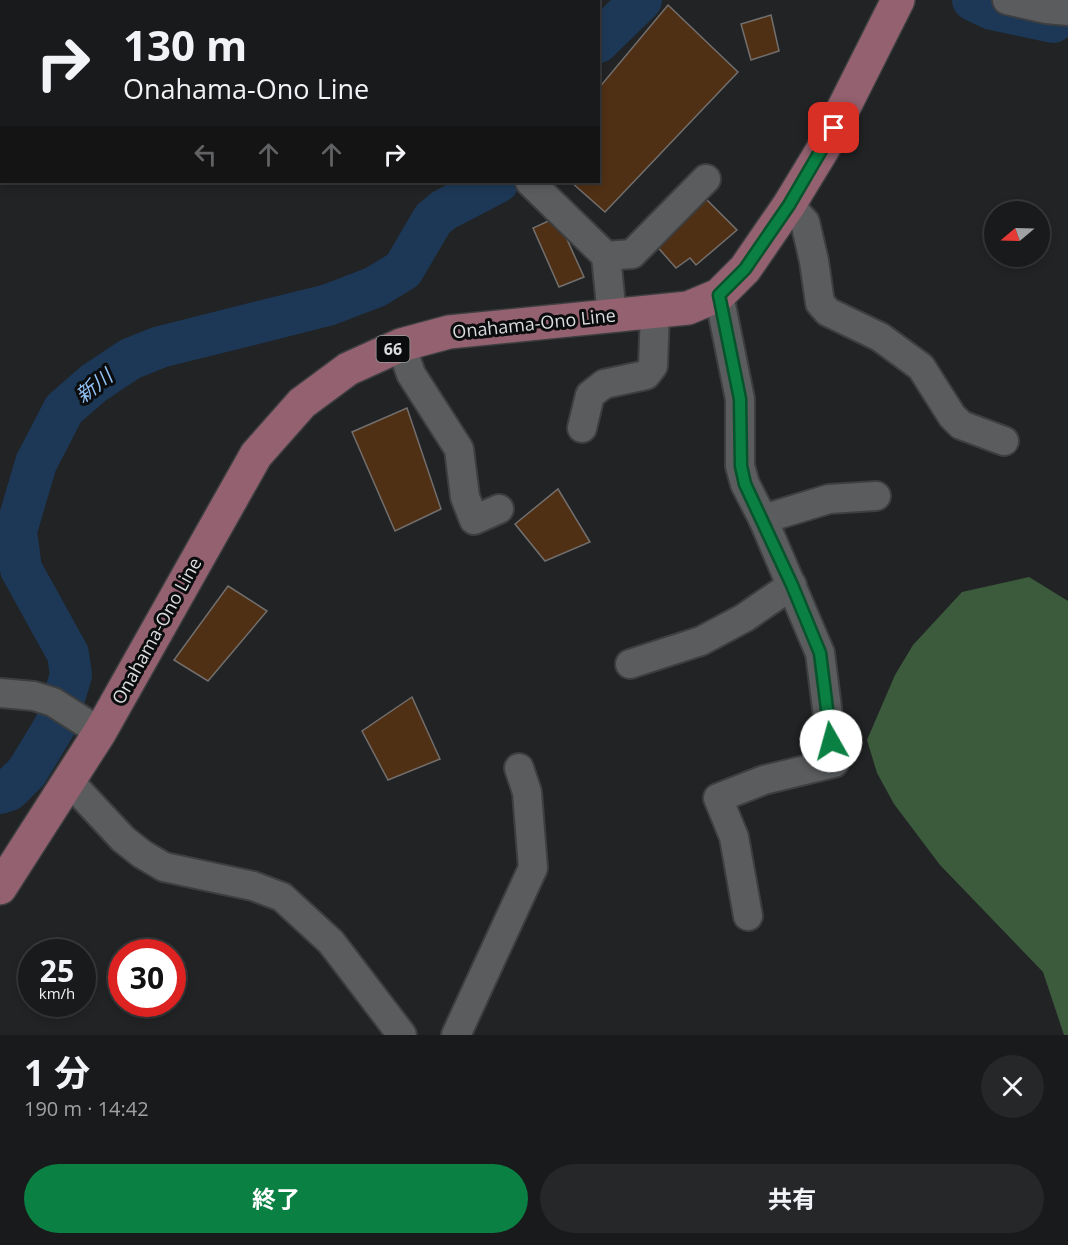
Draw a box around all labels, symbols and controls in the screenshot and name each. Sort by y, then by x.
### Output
text: 130 m [123,16,247,73]
icon: right [24,24,102,102]
text: Onahama-Ono Line [123,70,369,107]
pin [808,102,859,153]
icon: arrive [817,111,850,144]
icon: left [189,138,222,171]
icon: ahead [252,138,285,171]
icon: ahead [315,138,348,171]
icon: right [378,138,411,171]
north arrow [984,201,1050,267]
map controls [984,201,1050,267]
street label: Onahama-Ono Line [451,302,617,344]
road number: 66 [376,336,410,362]
water label: 新川 [70,361,119,409]
street label: Onahama-Ono Line [106,553,206,708]
position arrow [799,709,863,773]
speed limit sign: 30 [108,939,186,1017]
text: 25 [40,950,74,991]
text: km/h [39,983,75,1003]
text: 1 分 [24,1048,90,1097]
button: close [981,1055,1044,1118]
text: 190 m · 14:42 [24,1095,149,1122]
button: 終了 [24,1164,528,1233]
button: 共有 [540,1164,1044,1233]

